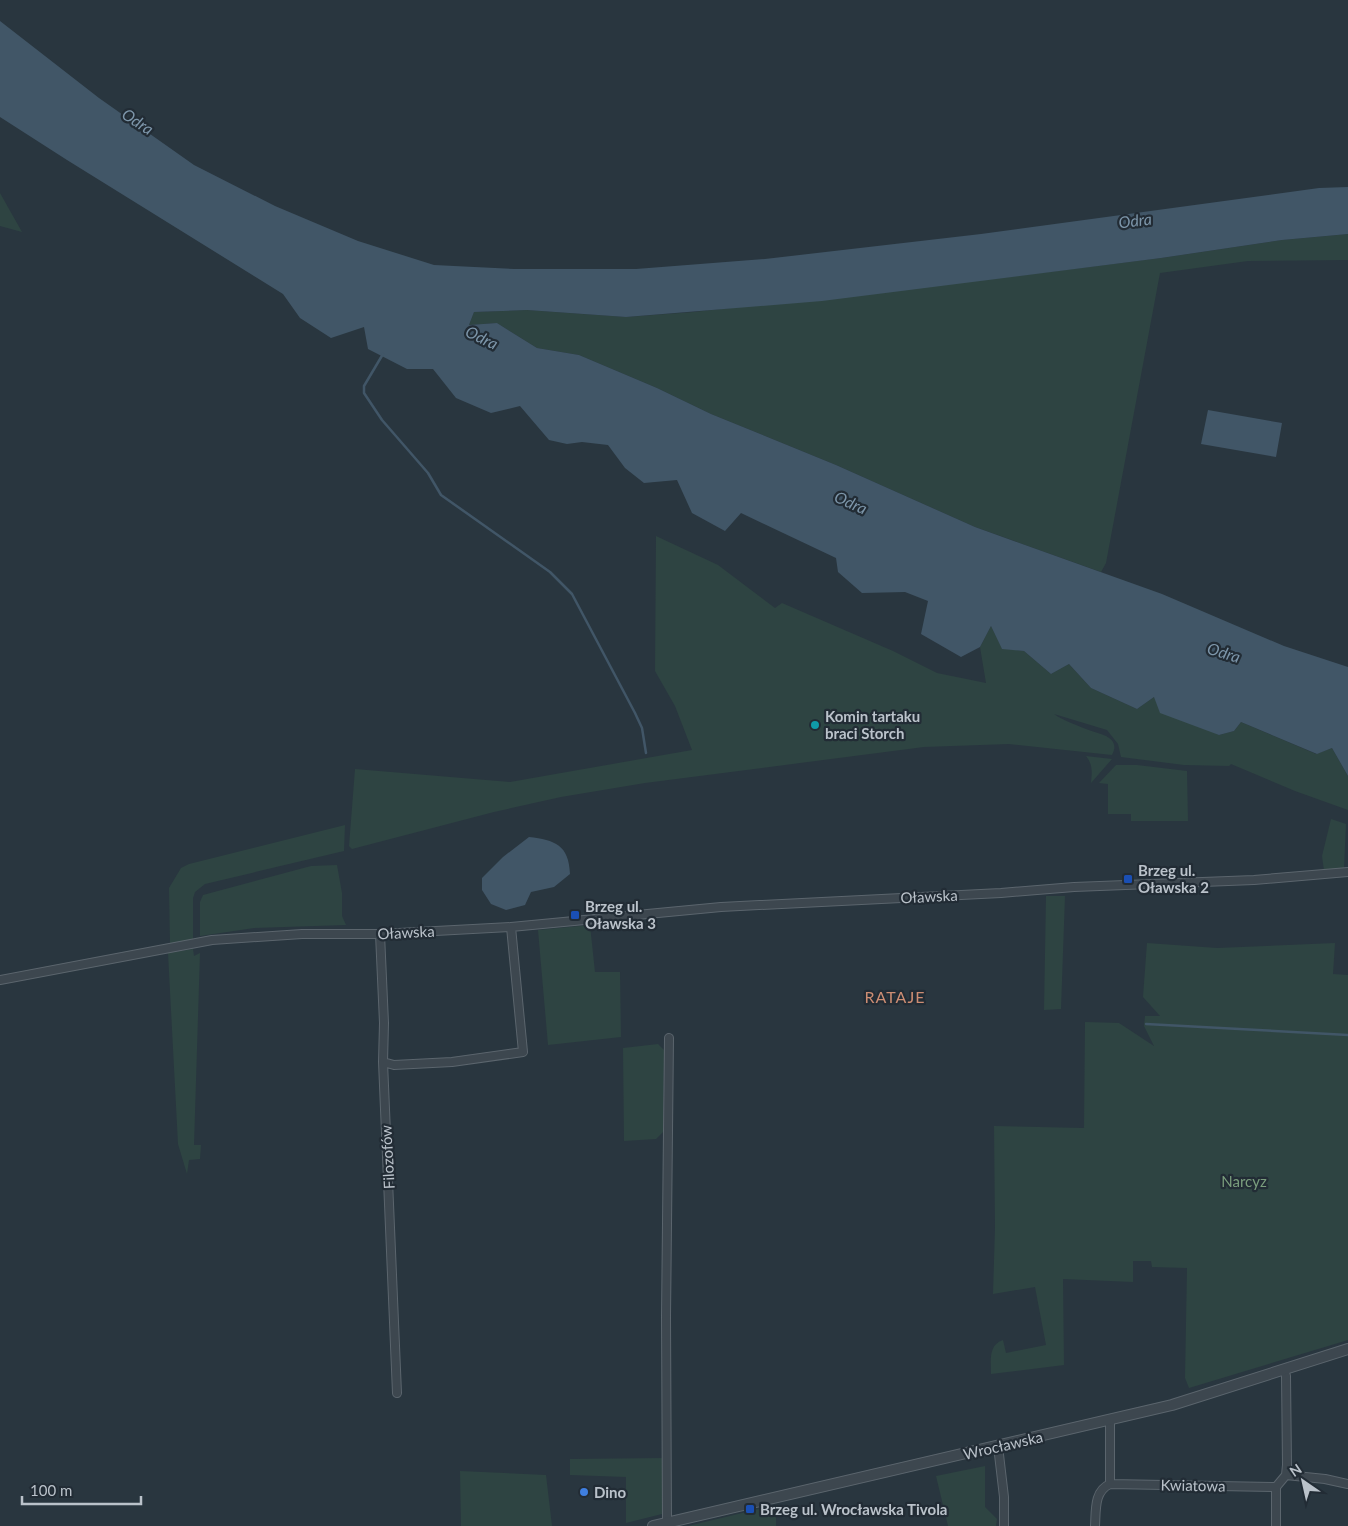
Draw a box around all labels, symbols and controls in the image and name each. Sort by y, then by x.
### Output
water label: Odra [119,104,157,138]
water label: Odra [1117,209,1153,231]
water label: Odra [463,321,501,353]
water label: Odra [832,486,870,518]
water label: Odra [1205,638,1243,666]
place label: Komin tartaku braci Storch [825,707,920,742]
marker: Komin tartaku braci Storch [809,719,821,731]
place label: Brzeg ul. Oławska 2 [1138,861,1209,896]
marker: Brzeg ul. Oławska 2 [1122,873,1134,885]
street label: Oławska [900,886,958,906]
place label: Brzeg ul. Oławska 3 [585,897,656,932]
marker: Brzeg ul. Oławska 3 [569,909,581,921]
street label: Oławska [377,922,435,942]
district label: RATAJE [865,987,925,1006]
street label: Filozofów [376,1124,398,1189]
park label: Narcyz [1221,1172,1267,1190]
street label: Wrocławska [961,1427,1045,1463]
north arrow [1278,1456,1328,1506]
text: N [1286,1460,1305,1480]
scale bar [22,1474,141,1506]
street label: Kwiatowa [1160,1475,1226,1495]
text: 100 m [30,1481,72,1499]
place label: Dino [594,1483,627,1501]
marker: Dino [578,1486,590,1498]
place label: Brzeg ul. Wrocławska Tivola [760,1500,947,1518]
marker: Brzeg ul. Wrocławska Tivola [744,1503,756,1515]

